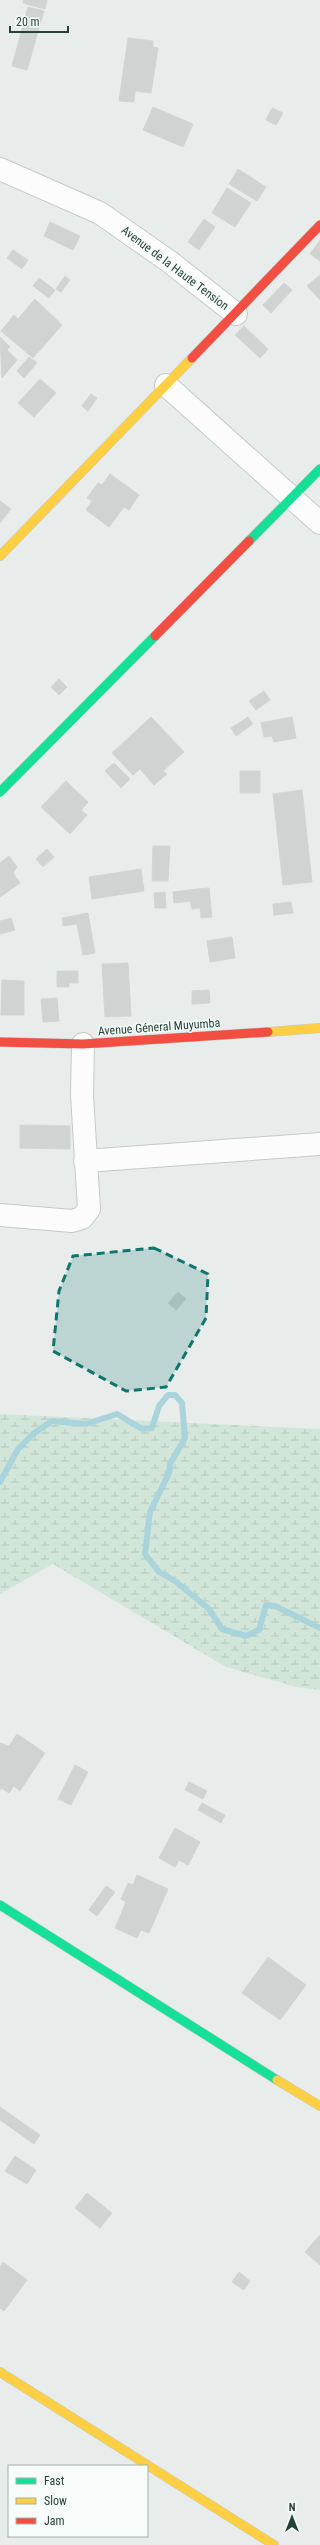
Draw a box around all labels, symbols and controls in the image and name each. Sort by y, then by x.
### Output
scale bar [10,8,68,34]
text: 20 m [16,15,40,29]
street label: Avenue de la Haute Tension [119,223,232,313]
street label: Avenue Géneral Muyumba [97,1016,221,1038]
legend [8,2465,148,2537]
text: Fast [44,2474,65,2488]
text: Slow [44,2494,67,2508]
north arrow [272,2497,312,2537]
text: N [289,2501,296,2514]
text: Jam [44,2514,65,2528]

